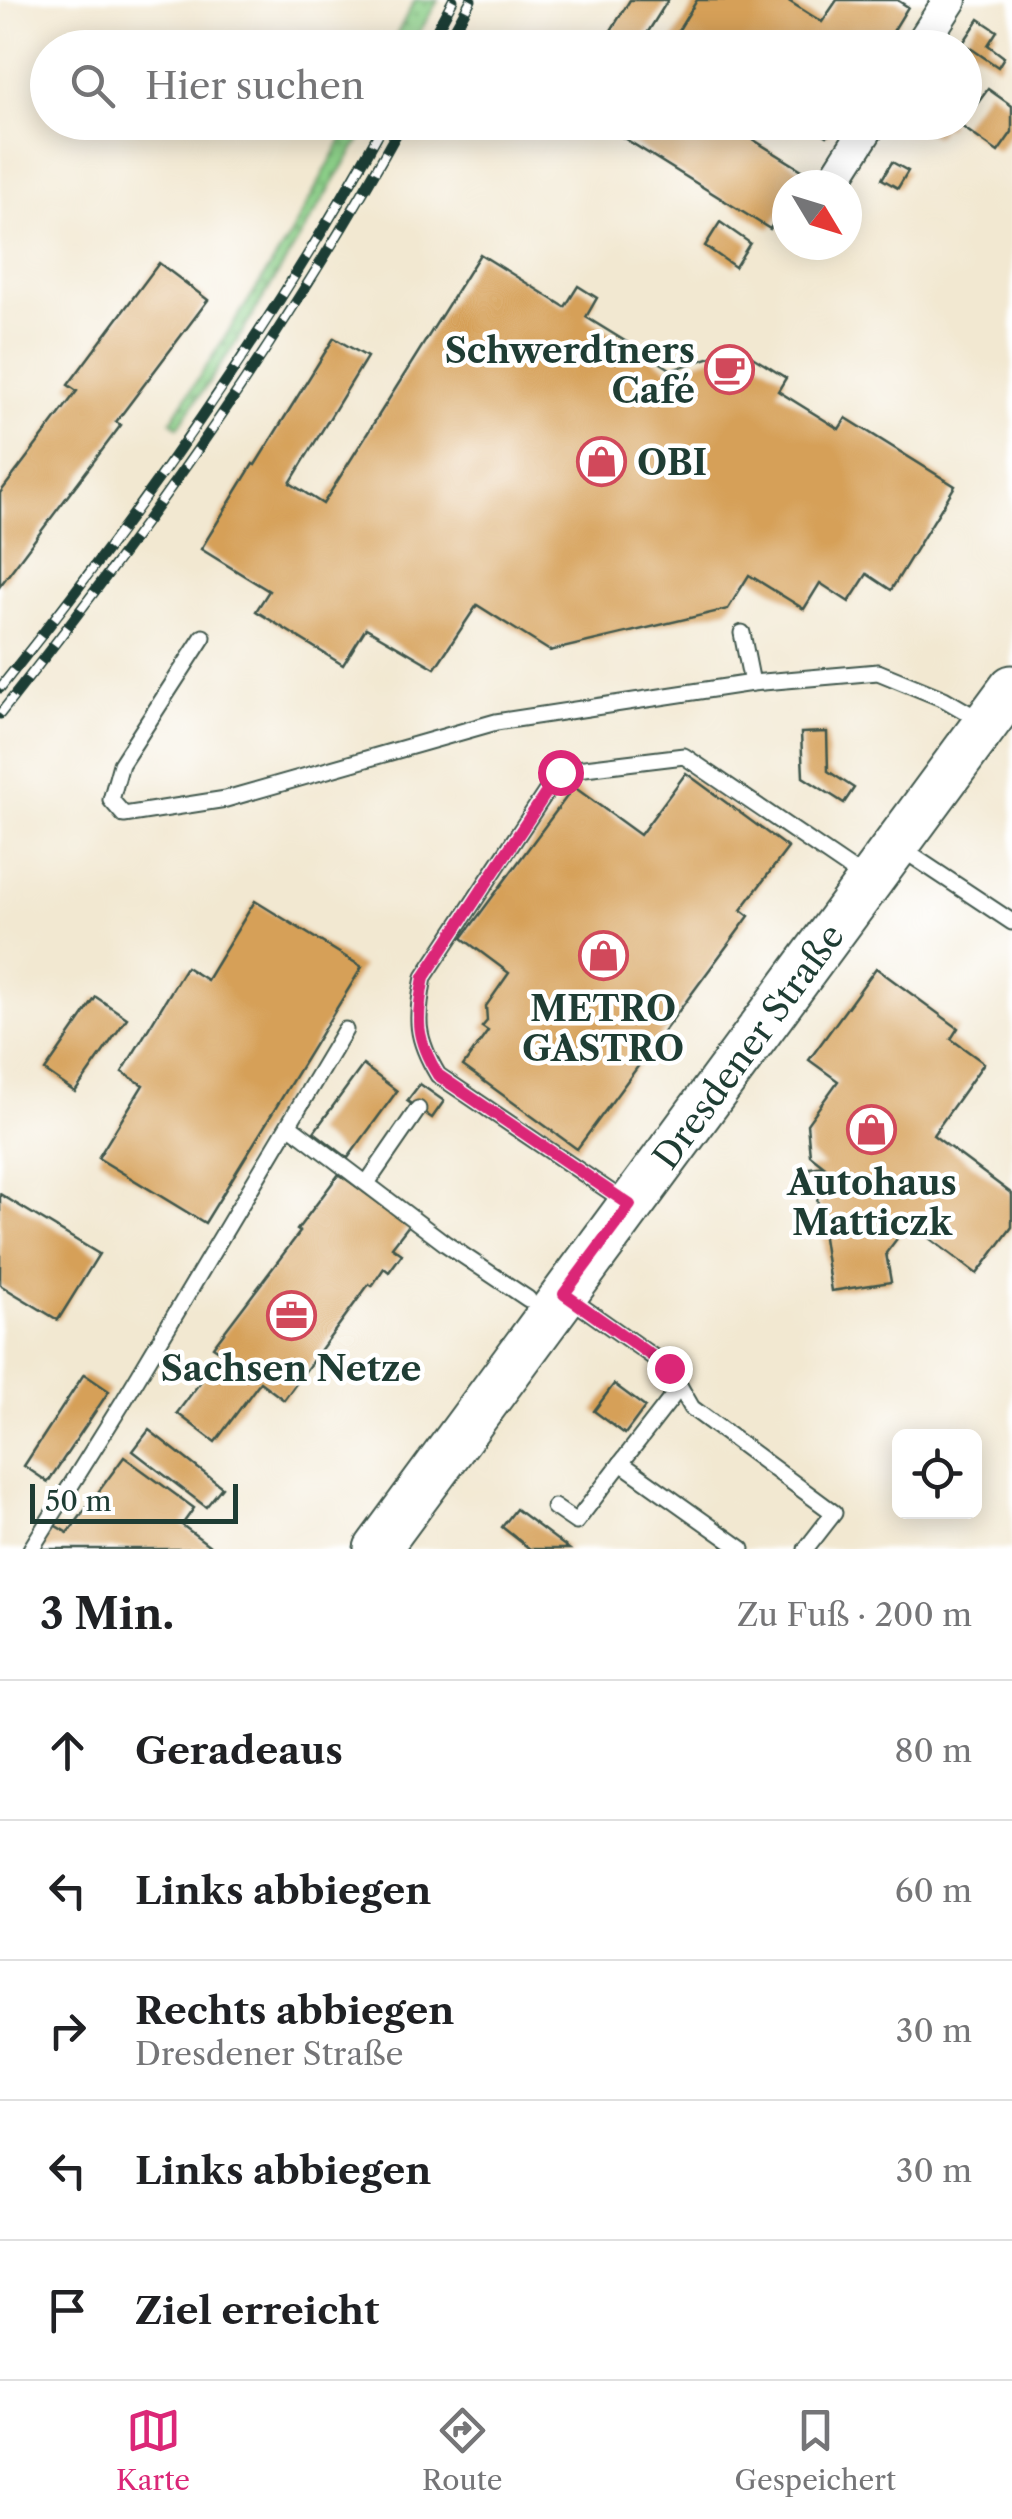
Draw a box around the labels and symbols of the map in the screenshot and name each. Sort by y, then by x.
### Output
north arrow [772,170,862,260]
place label: Schwerdtners Café [444,329,695,412]
cafe icon: Schwerdtners Café [704,344,756,396]
shop icon: OBI [576,436,628,488]
place label: OBI [637,441,707,484]
route start [538,750,584,796]
street label: Dresdener Straße [644,915,852,1177]
shop icon: METRO GASTRO [577,930,629,982]
place label: METRO GASTRO [522,987,684,1070]
shop icon: Autohaus Matticzk [846,1104,898,1156]
place label: Autohaus Matticzk [786,1161,957,1244]
office icon: Sachsen Netze [265,1290,317,1342]
route end [647,1346,693,1392]
place label: Sachsen Netze [161,1347,421,1390]
scale bar [30,1479,238,1524]

